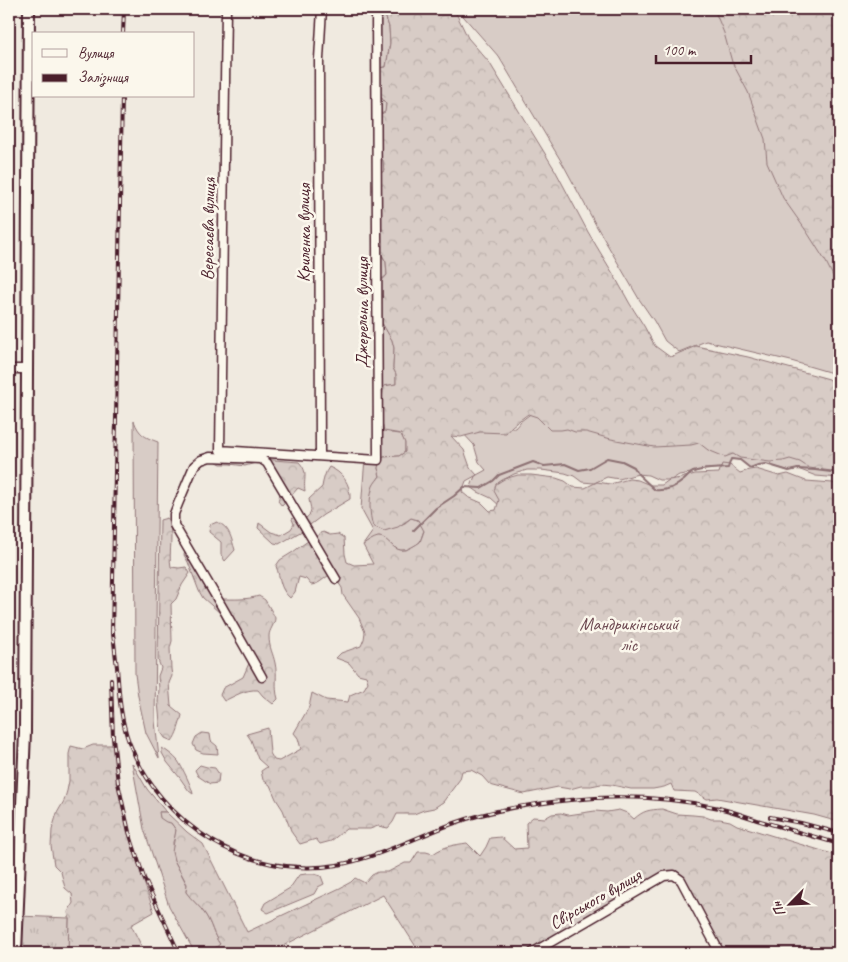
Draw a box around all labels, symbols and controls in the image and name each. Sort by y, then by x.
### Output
legend [32,32,195,98]
scale bar [656,32,750,64]
text: 100 m [663,41,697,60]
text: Вулиця [78,44,115,63]
text: Залізниця [78,68,129,87]
street label: Вересаєва вулиця [196,176,220,280]
street label: Криленка вулиця [293,182,315,282]
street label: Джерельна вулиця [351,256,373,368]
park label: Мандрикінський ліс [580,613,680,656]
street label: Свірського вулиця [545,863,646,934]
north arrow [766,880,816,930]
text: Пн [768,898,789,919]

